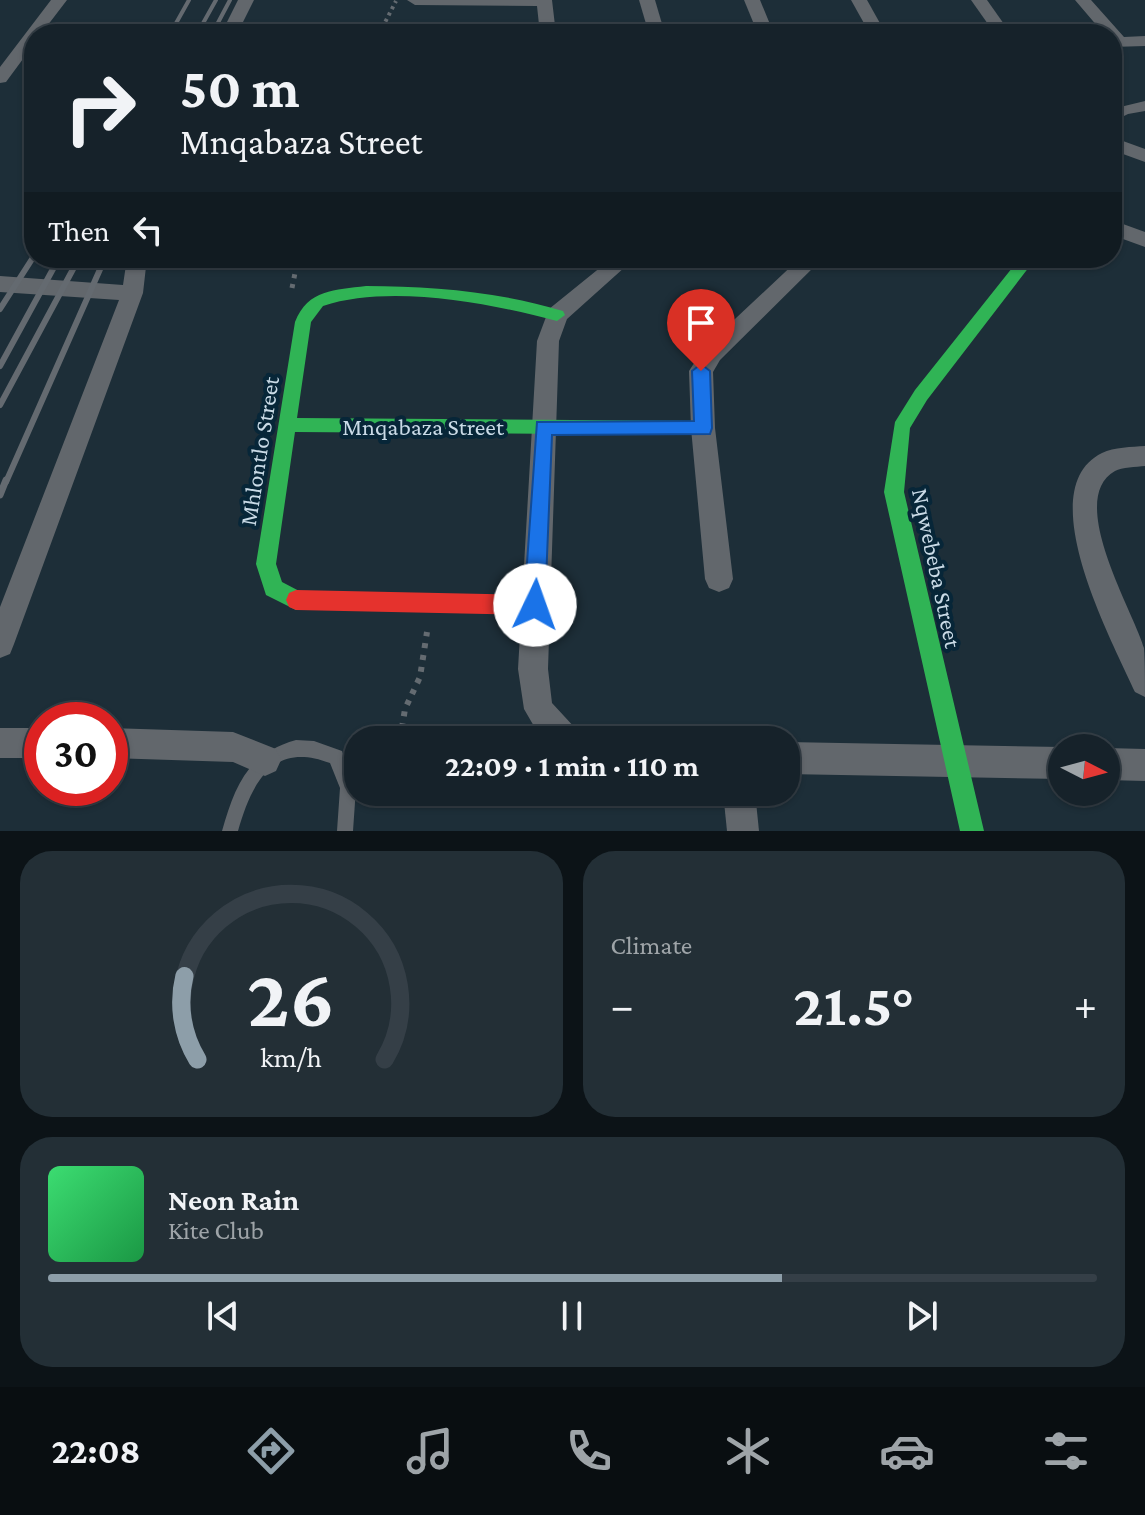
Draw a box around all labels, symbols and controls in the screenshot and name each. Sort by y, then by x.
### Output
icon: right [48,56,152,160]
text: 50 m [180,57,300,119]
text: Mnqabaza Street [180,122,422,162]
icon: left [126,208,170,252]
text: Then [48,214,110,247]
pin [667,289,735,371]
icon: arrive [679,301,723,345]
street label: Mhlontlo Street [234,373,284,528]
street label: Mnqabaza Street [342,413,505,440]
street label: Nqwebeba Street [907,486,967,651]
position arrow [493,563,577,647]
speed limit sign: 30 [24,702,128,806]
north arrow [1048,734,1120,806]
map controls [1048,734,1120,806]
text: 22:09 · 1 min · 110 m [445,749,699,782]
text: Climate [611,931,692,960]
text: 26 [247,951,335,1044]
text: 21.5° [793,971,914,1038]
text: − [611,981,634,1029]
text: + [1074,981,1097,1029]
text: km/h [260,1041,322,1073]
text: Neon Rain [168,1183,299,1216]
text: Kite Club [168,1216,264,1245]
icon: previous [201,1294,245,1338]
icon: pause [550,1294,594,1338]
icon: next [900,1294,944,1338]
icon: directions [243,1423,299,1479]
icon: music [402,1423,458,1479]
icon: phone [561,1423,617,1479]
icon: climate [720,1423,776,1479]
icon: car [879,1423,935,1479]
icon: filters [1038,1423,1094,1479]
text: 22:08 [51,1431,140,1471]

